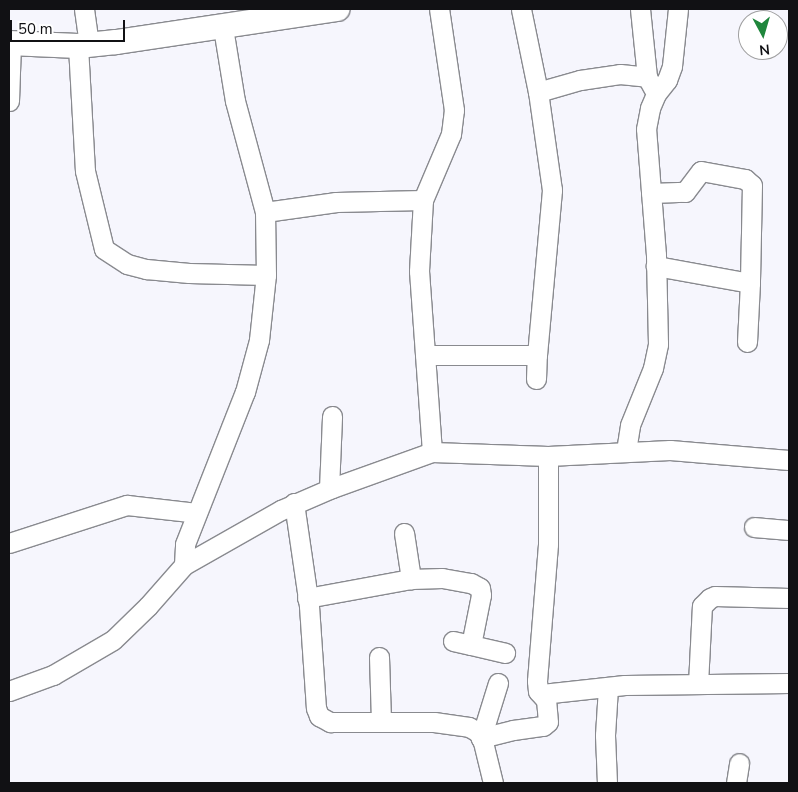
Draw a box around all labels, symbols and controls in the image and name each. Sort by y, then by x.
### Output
scale bar [12,10,128,42]
north arrow [738,10,788,60]
text: 50 m [18,19,53,39]
text: N [758,39,771,59]

